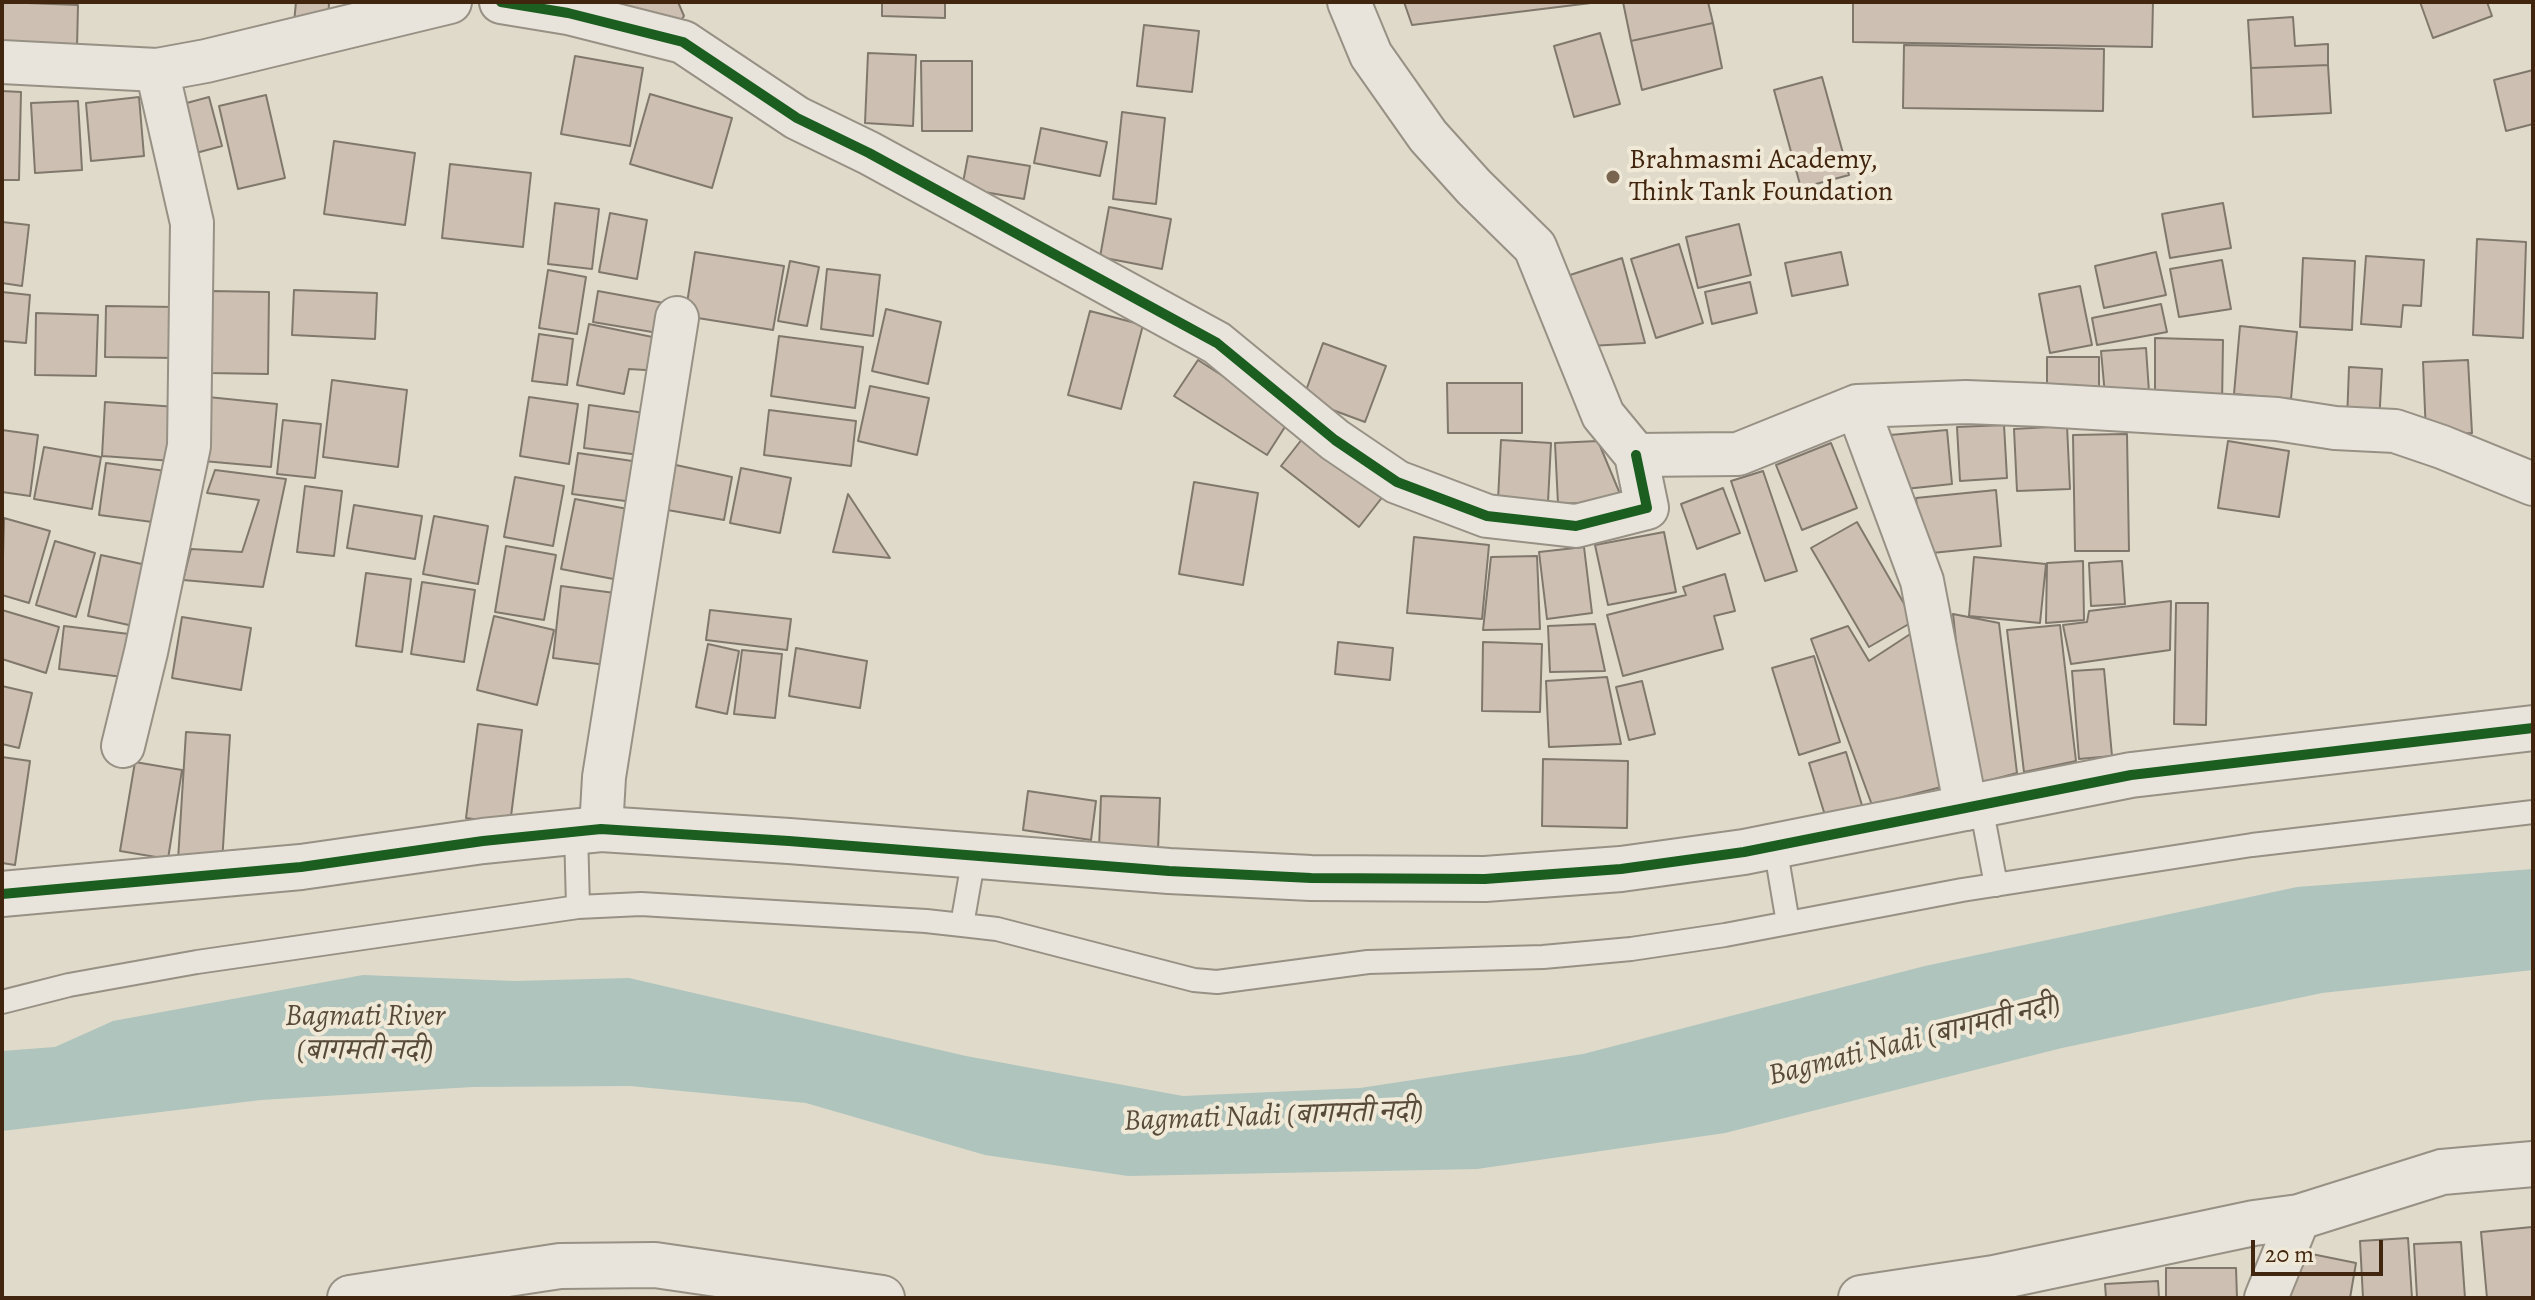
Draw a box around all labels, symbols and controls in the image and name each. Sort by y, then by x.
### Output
place label: Brahmasmi Academy, Think Tank Foundation [1629,144,1893,210]
marker: Brahmasmi Academy, Think Tank Foundation [1604,168,1622,186]
water label: Bagmati Nadi (बागमती नदी) [1765,987,2065,1095]
water label: Bagmati River (बागमती नदी) [285,1000,445,1070]
water label: Bagmati Nadi (बागमती नदी) [1123,1094,1425,1140]
scale bar [2255,1224,2387,1274]
text: 20 m [2265,1238,2314,1270]

